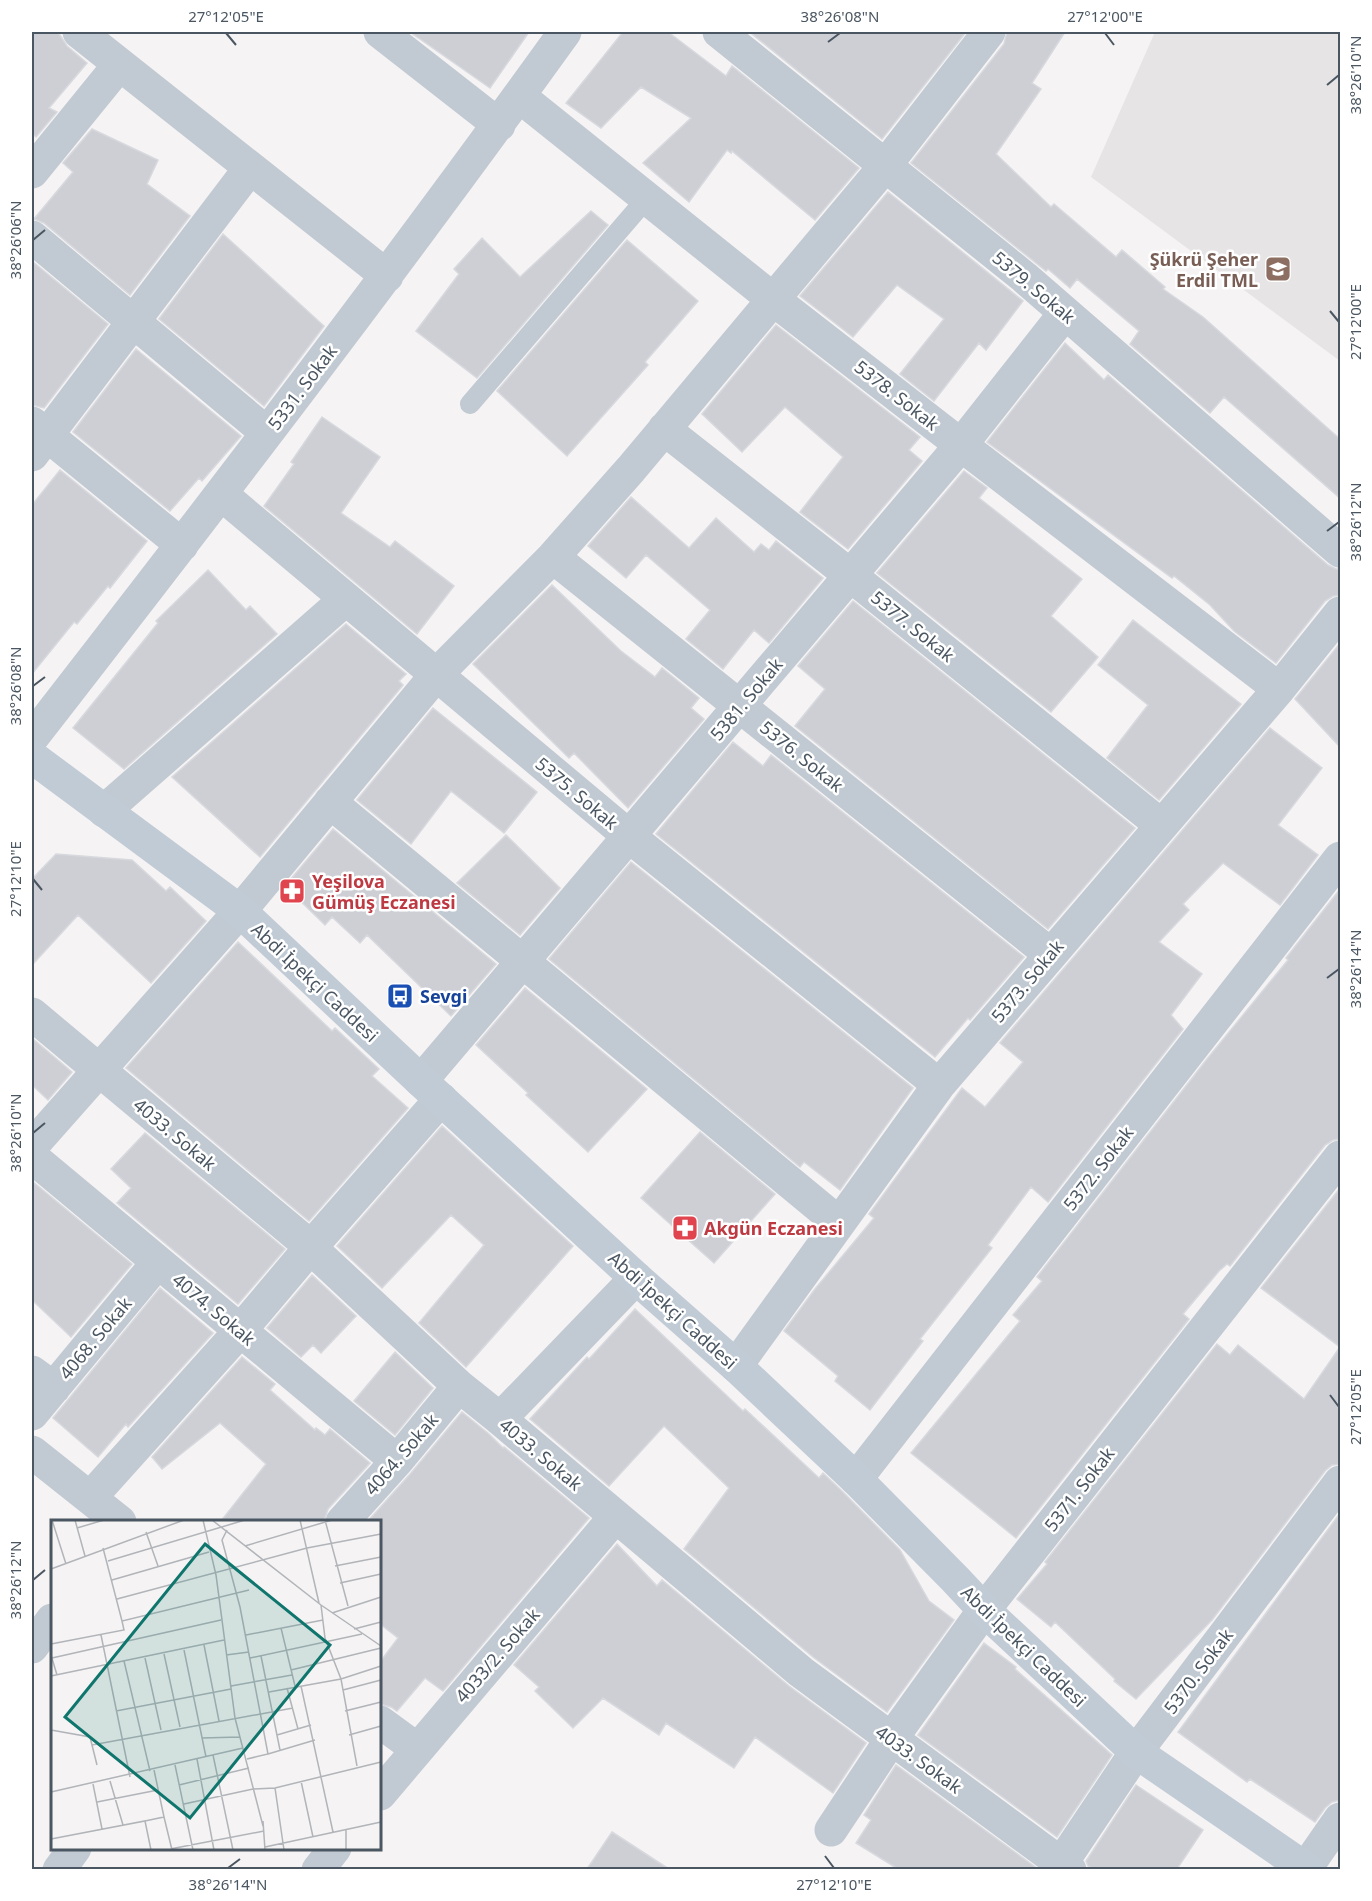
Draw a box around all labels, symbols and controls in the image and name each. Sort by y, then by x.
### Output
text: 27°12'05"E [188,6,264,26]
text: 38°26'08"N [801,6,879,26]
text: 27°12'00"E [1067,6,1143,26]
text: 38°26'10"N [1345,36,1365,114]
text: 38°26'06"N [5,201,25,279]
street label: 5379. Sokak [988,245,1081,329]
place label: Şükrü Şeher Erdil TML [1150,247,1258,292]
school or university icon: Şükrü Şeher Erdil TML [1263,254,1293,284]
text: 27°12'00"E [1345,284,1365,360]
street label: 5331. Sokak [262,339,342,434]
street label: 5378. Sokak [850,355,944,436]
text: 38°26'12"N [1345,483,1365,561]
street label: 5377. Sokak [866,585,960,667]
text: 38°26'08"N [5,647,25,725]
street label: 5381. Sokak [704,652,788,745]
street label: 5376. Sokak [755,715,849,797]
street label: 5375. Sokak [531,751,624,835]
text: 27°12'10"E [5,841,25,917]
place label: Yeşilova Gümüş Eczanesi [312,869,456,914]
pharmacy icon: Yeşilova Gümüş Eczanesi [277,876,307,906]
street label: Abdi İpekçi Caddesi [247,917,383,1047]
text: 38°26'14"N [1345,930,1365,1008]
street label: 5373. Sokak [985,934,1069,1027]
bus stop icon: Sevgi [385,981,415,1011]
place label: Sevgi [420,984,467,1008]
street label: 4033. Sokak [129,1092,222,1176]
text: 38°26'10"N [5,1094,25,1172]
street label: 5372. Sokak [1058,1121,1139,1215]
pharmacy icon: Akgün Eczanesi [670,1213,700,1243]
place label: Akgün Eczanesi [704,1216,843,1240]
street label: Abdi İpekçi Caddesi [604,1246,742,1374]
street label: 4074. Sokak [168,1267,261,1351]
street label: 4068. Sokak [53,1291,137,1384]
text: 27°12'05"E [1345,1369,1365,1445]
street label: 4064. Sokak [359,1408,443,1500]
street label: 4033. Sokak [495,1412,588,1496]
street label: 5371. Sokak [1039,1442,1120,1536]
inset map [51,1520,381,1850]
text: 38°26'12"N [5,1541,25,1619]
street label: Abdi İpekçi Caddesi [956,1580,1092,1712]
street label: 4033/2. Sokak [449,1602,545,1707]
street label: 5370. Sokak [1158,1623,1238,1718]
street label: 4033. Sokak [871,1720,967,1799]
text: 38°26'14"N [189,1874,267,1894]
text: 27°12'10"E [796,1874,872,1894]

